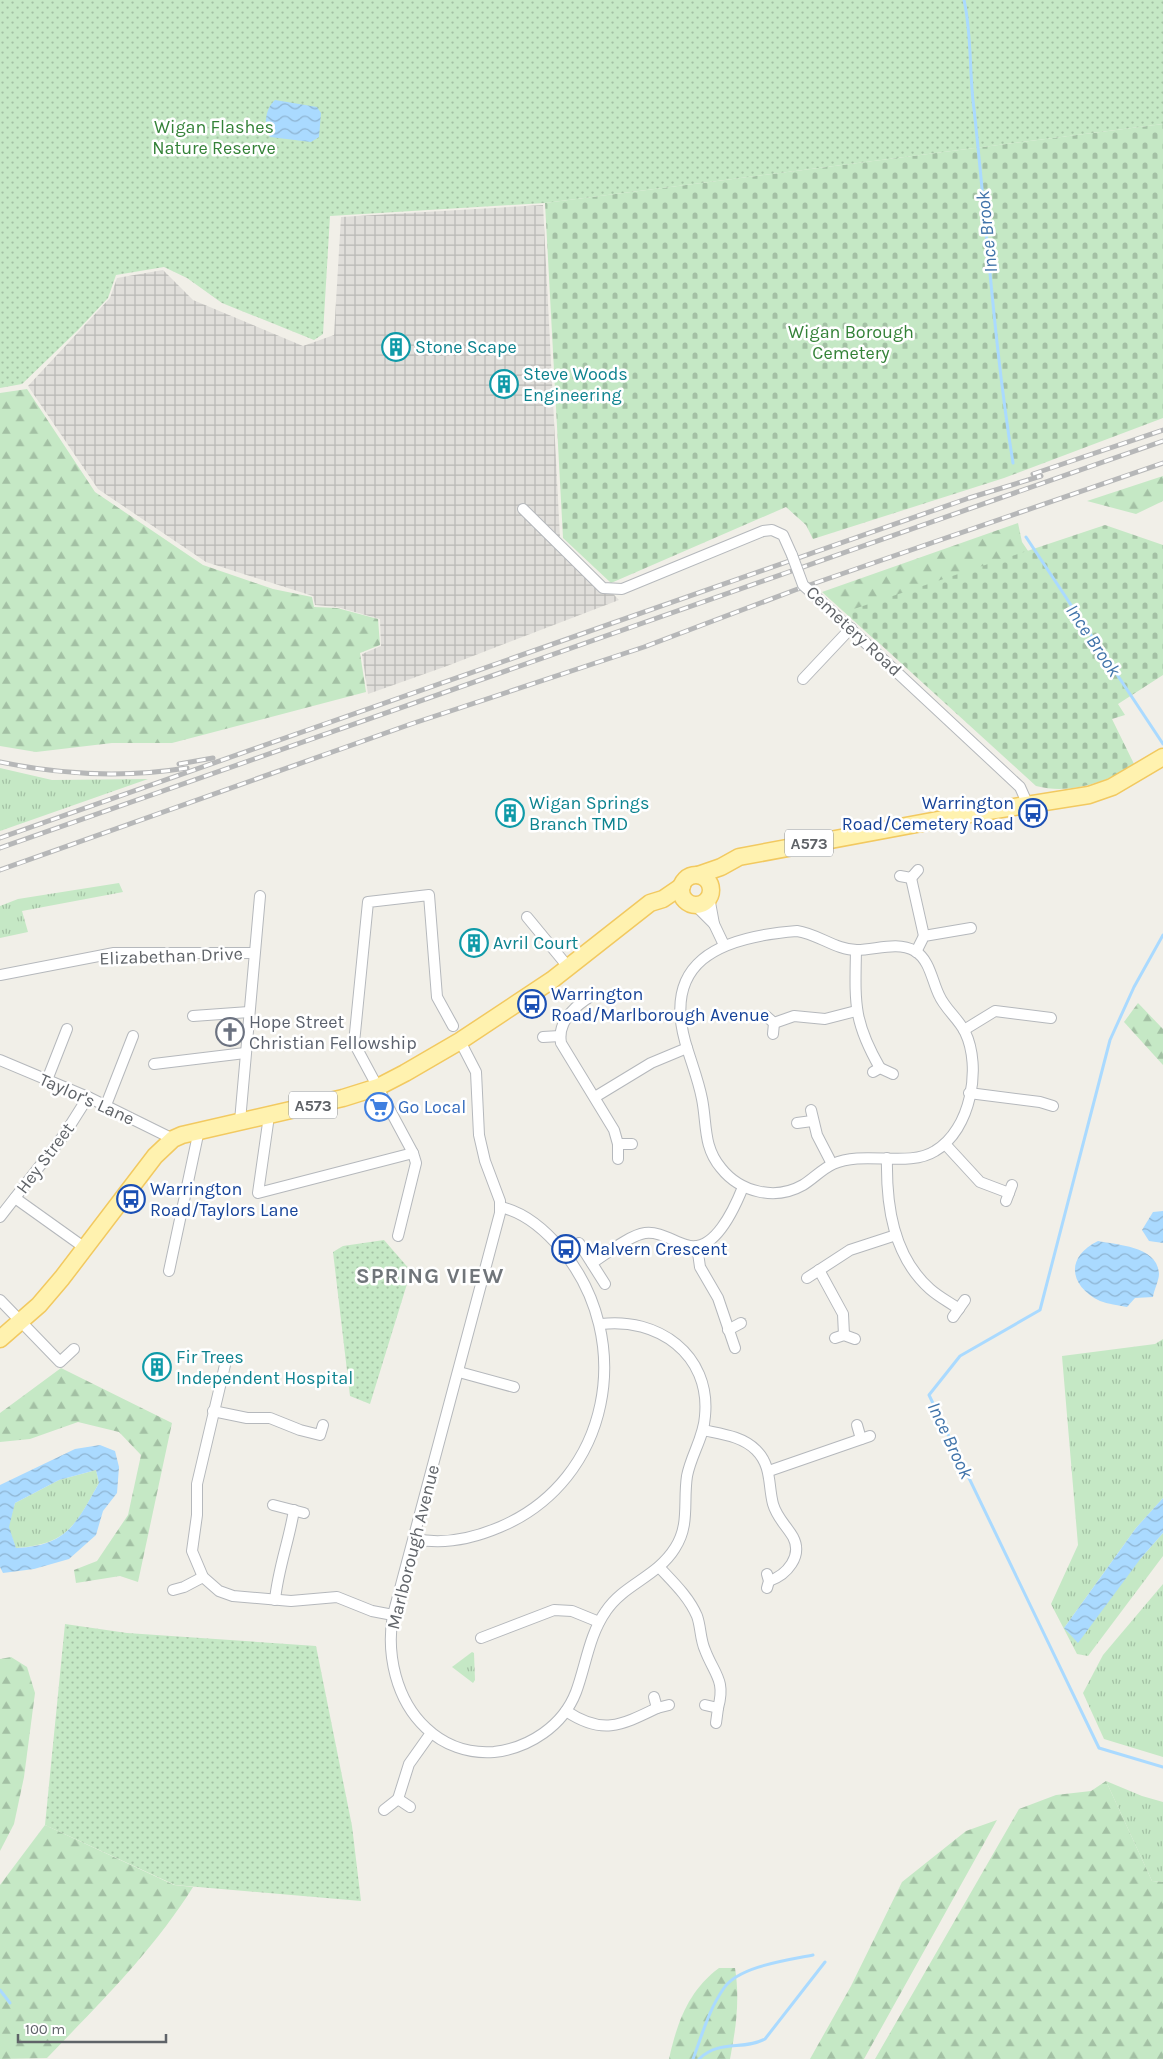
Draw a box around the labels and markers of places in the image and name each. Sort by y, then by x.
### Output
building icon: Stone Scape [381,332,411,362]
place label: Stone Scape [415,336,517,358]
place label: Steve Woods Engineering [523,363,628,406]
building icon: Steve Woods Engineering [489,369,519,399]
place label: Wigan Springs Branch TMD [529,792,649,835]
place label: Warrington Road/Cemetery Road [842,792,1014,835]
building icon: Wigan Springs Branch TMD [495,798,525,828]
bus stop icon: Warrington Road/Cemetery Road [1018,798,1048,828]
building icon: Avril Court [459,928,489,958]
place label: Avril Court [493,932,578,954]
place label: Warrington Road/Marlborough Avenue [551,983,769,1026]
bus stop icon: Warrington Road/Marlborough Avenue [517,989,547,1019]
place label: Hope Street Christian Fellowship [249,1011,417,1054]
church icon: Hope Street Christian Fellowship [215,1017,245,1047]
supermarket icon: Go Local [364,1092,394,1122]
place label: Go Local [398,1096,466,1118]
place label: Warrington Road/Taylors Lane [150,1178,298,1221]
bus stop icon: Warrington Road/Taylors Lane [116,1184,146,1214]
bus stop icon: Malvern Crescent [551,1234,581,1264]
place label: Malvern Crescent [585,1238,728,1260]
place label: Fir Trees Independent Hospital [176,1346,353,1389]
building icon: Fir Trees Independent Hospital [142,1352,172,1382]

